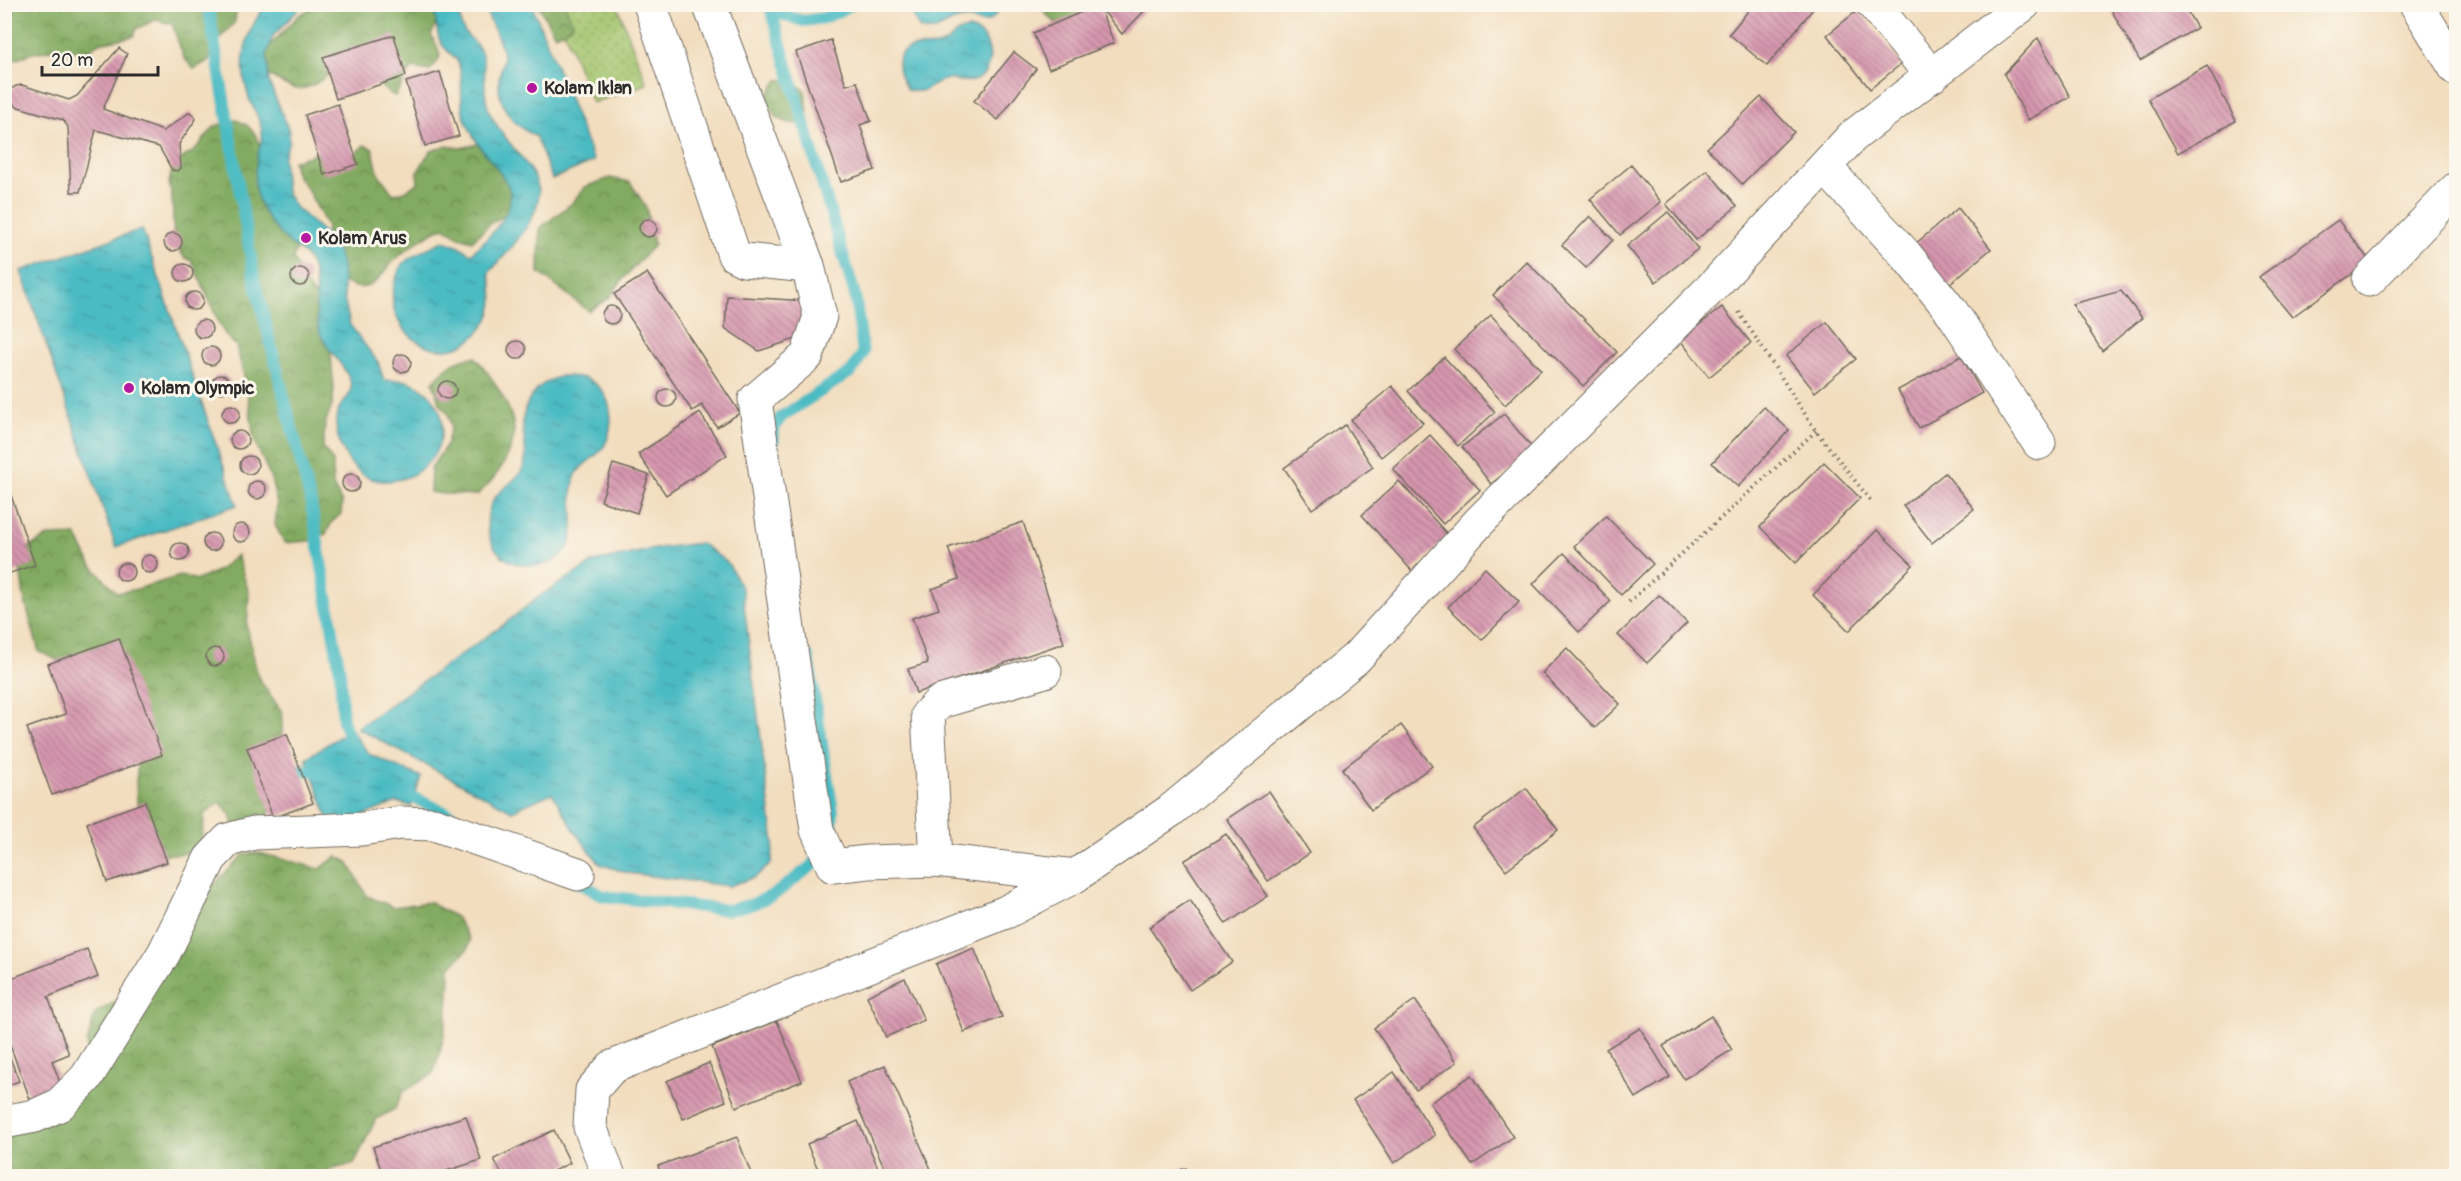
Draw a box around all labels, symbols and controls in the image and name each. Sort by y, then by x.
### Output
scale bar [42,39,158,77]
text: 20 m [51,49,93,72]
place label: Kolam Iklan [544,77,632,100]
marker: Kolam Iklan [525,81,539,95]
place label: Kolam Arus [318,227,407,250]
marker: Kolam Arus [299,231,313,245]
place label: Kolam Olympic [141,377,254,400]
marker: Kolam Olympic [122,381,136,395]

